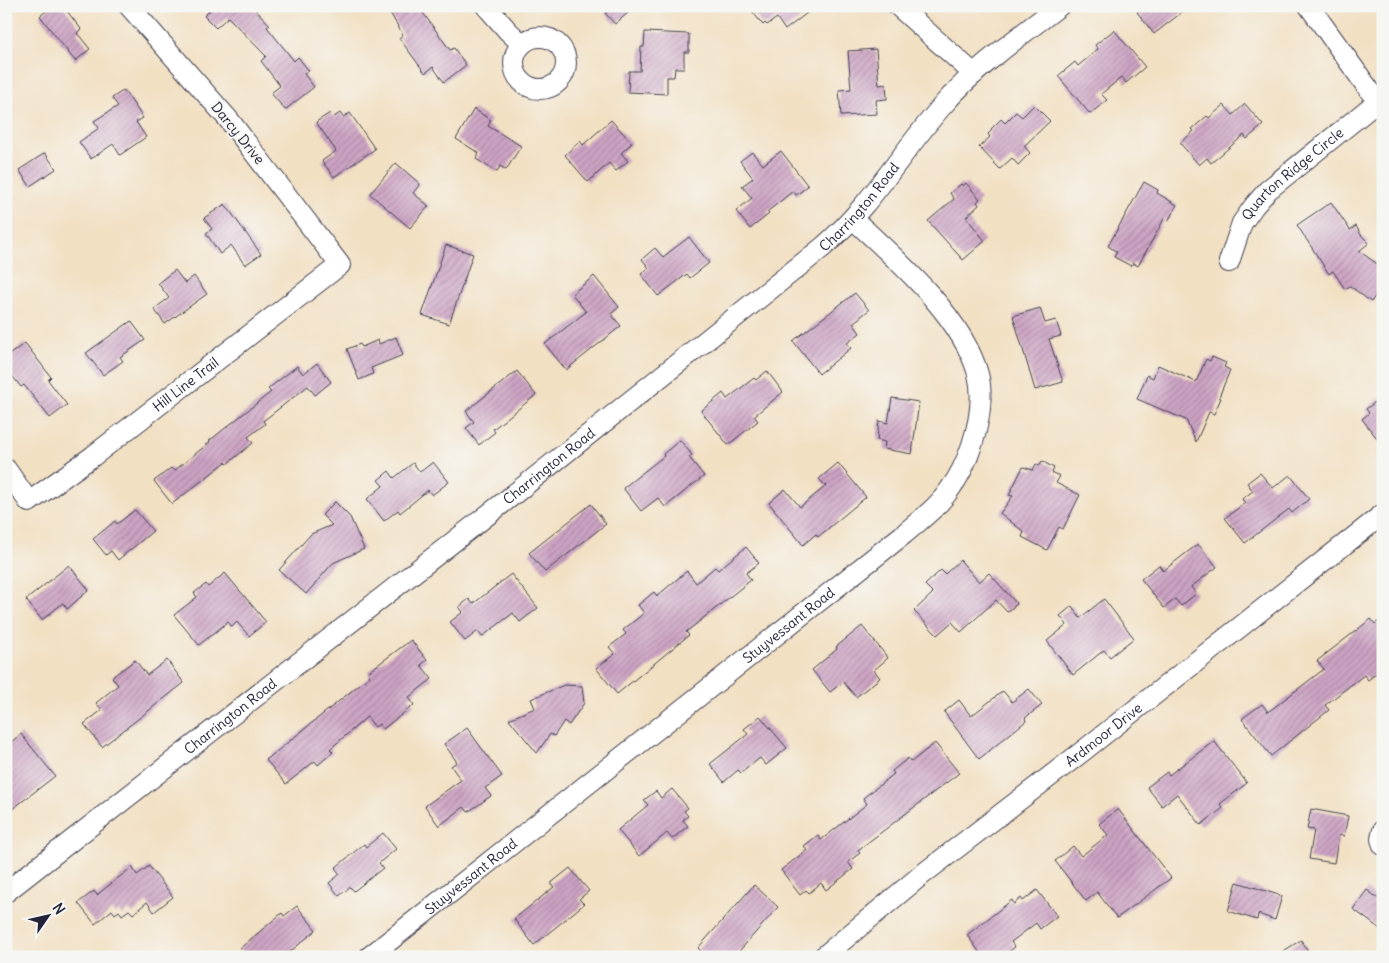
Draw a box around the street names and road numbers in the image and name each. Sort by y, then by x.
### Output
street label: Darcy Drive [207,98,269,168]
street label: Quarton Ridge Circle [1238,124,1347,224]
street label: Charrington Road [815,159,903,255]
street label: Hill Line Trail [149,353,222,416]
street label: Charrington Road [499,424,599,508]
street label: Stuyvessant Road [739,583,838,667]
street label: Charrington Road [180,674,280,758]
street label: Ardmoor Drive [1061,699,1146,771]
street label: Stuyvessant Road [421,834,521,918]

